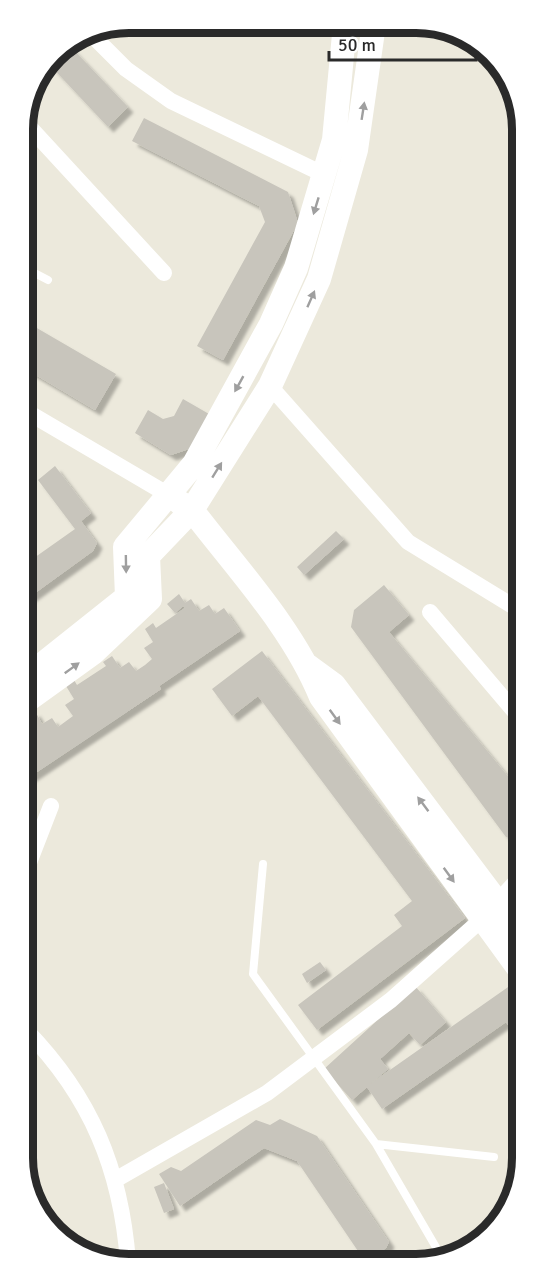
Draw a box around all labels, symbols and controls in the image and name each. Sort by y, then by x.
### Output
scale bar [329,24,476,62]
text: 50 m [338,34,376,56]
one-way arrow [358,102,367,121]
one-way arrow [311,197,320,215]
one-way arrow [306,289,316,307]
one-way arrow [234,376,244,393]
one-way arrow [212,461,223,478]
one-way arrow [121,554,130,573]
one-way arrow [64,662,80,674]
one-way arrow [329,709,341,725]
one-way arrow [417,796,430,812]
one-way arrow [443,867,455,883]

